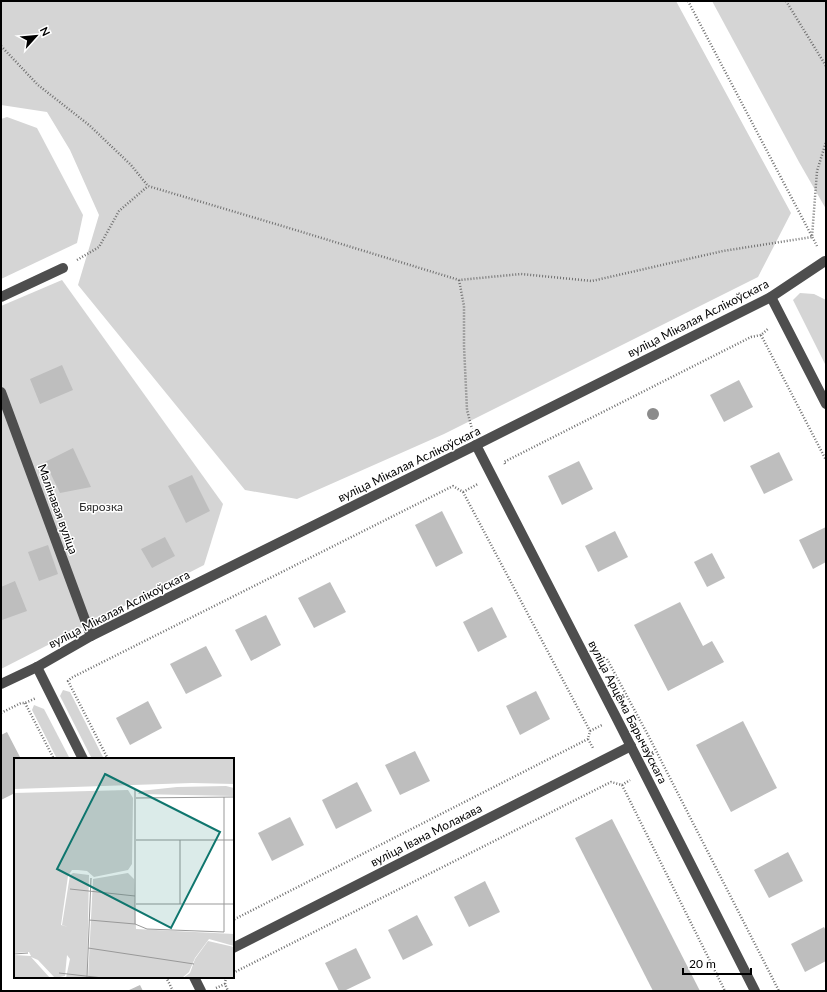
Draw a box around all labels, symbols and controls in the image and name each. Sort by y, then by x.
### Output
north arrow [16,16,56,56]
text: N [38,25,53,38]
street label: вуліца Мікалая Аслікоўскага [625,276,771,360]
street label: вуліца Мікалая Аслікоўскага [335,423,483,505]
street label: Малінавая вуліца [35,462,81,556]
park label: Бярозка [79,499,123,514]
street label: вуліца Мікалая Аслікоўскага [46,567,192,651]
street label: вуліца Арцёма Барычэўскага [585,638,671,786]
inset map [14,758,234,978]
street label: вуліца Івана Молакава [368,800,484,870]
scale bar [683,950,751,976]
text: 20 m [689,956,716,971]

